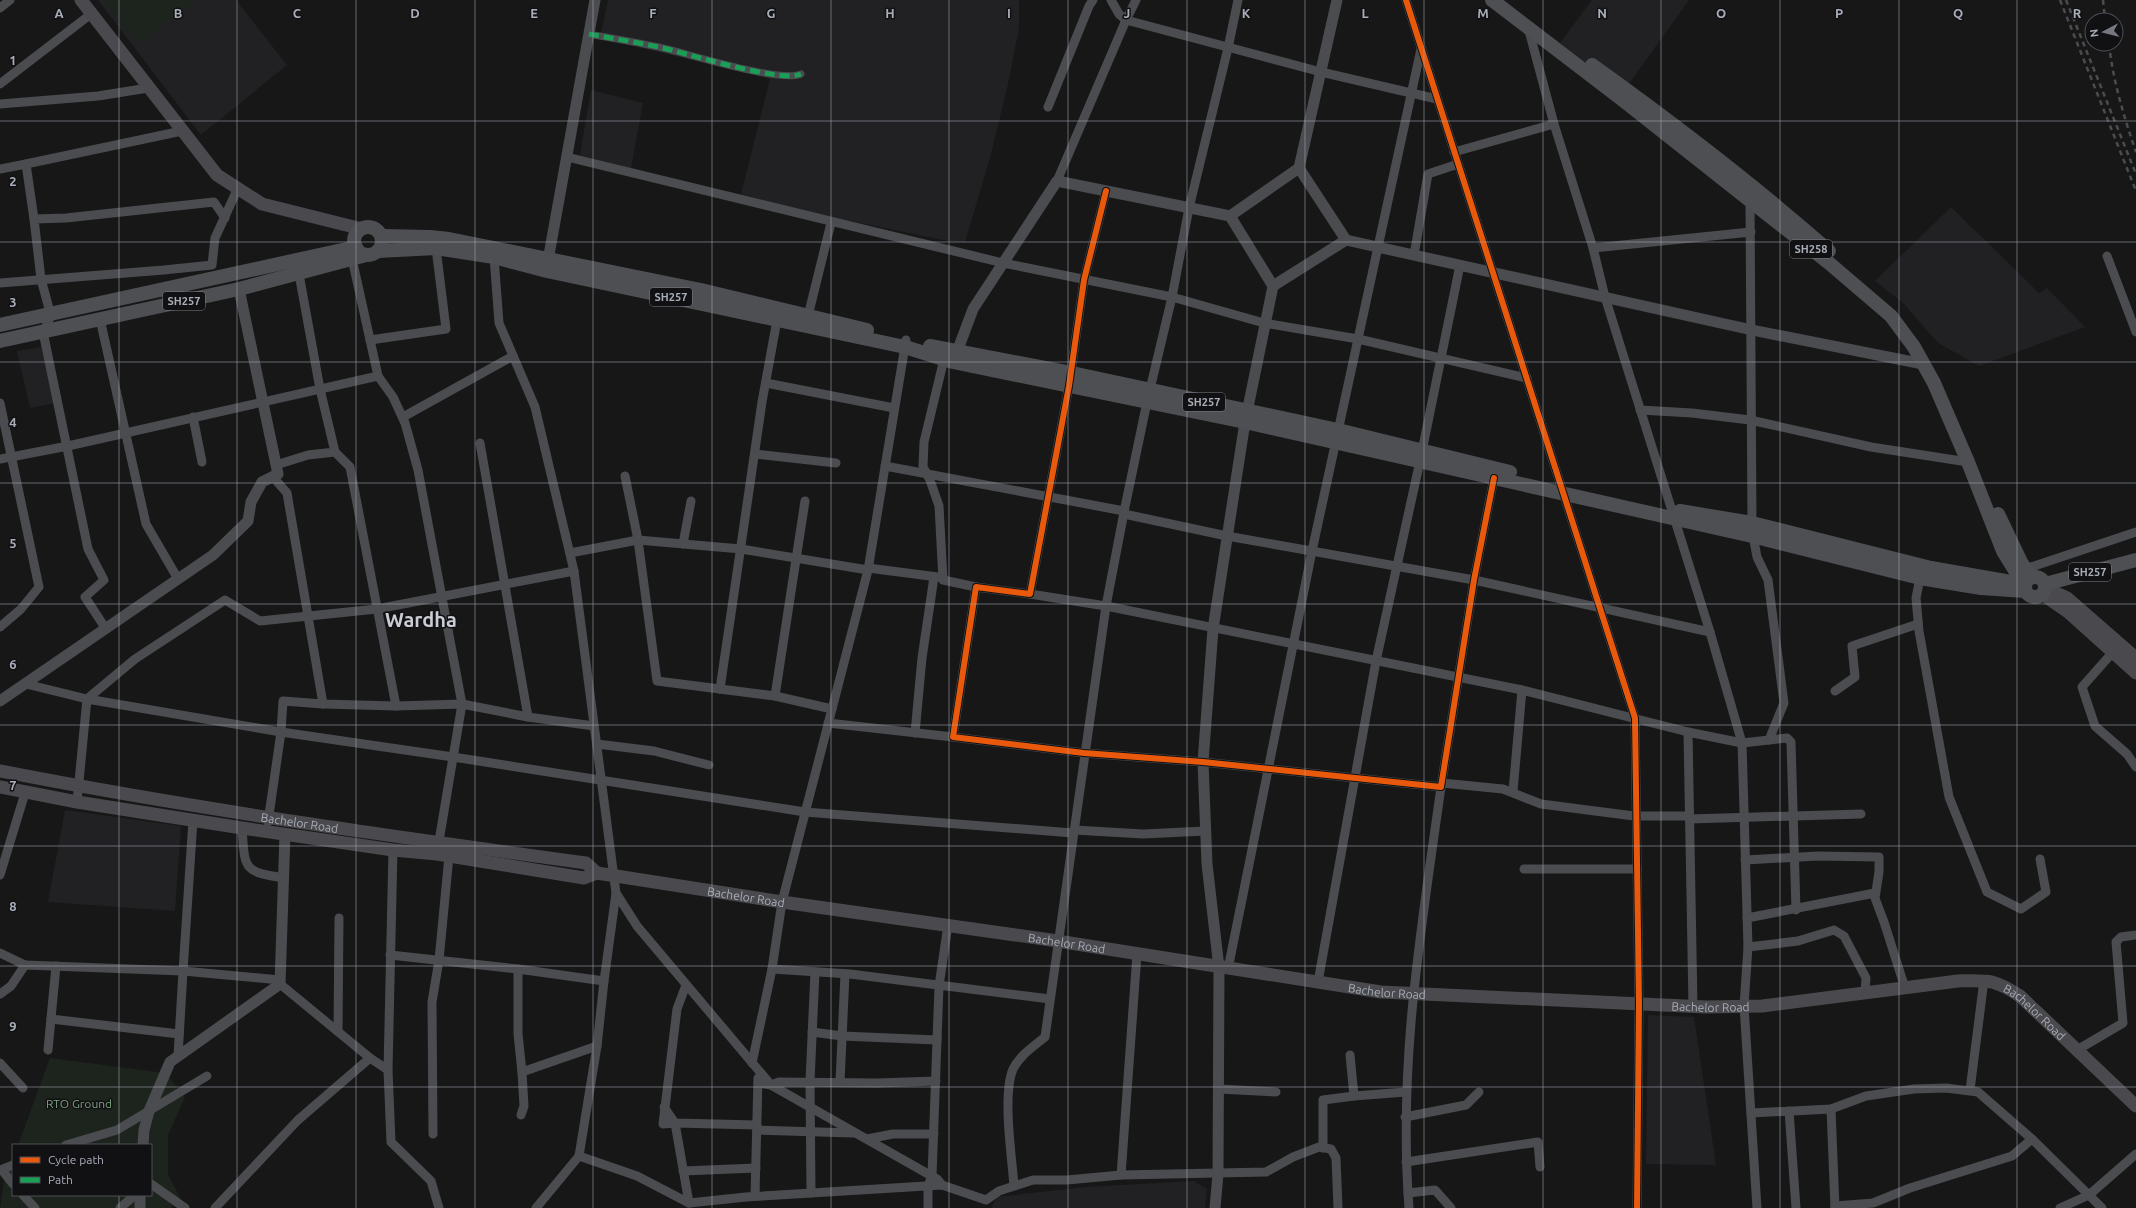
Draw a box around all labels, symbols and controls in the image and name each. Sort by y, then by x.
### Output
text: A [54,6,64,20]
text: B [174,6,183,20]
text: C [293,6,302,20]
text: D [410,6,420,20]
text: E [530,6,538,20]
text: F [649,6,657,20]
text: G [767,6,776,20]
text: H [885,6,895,20]
text: I [1007,6,1011,20]
text: J [1124,6,1130,20]
text: K [1242,6,1251,20]
text: L [1361,6,1369,20]
text: M [1477,6,1489,20]
text: N [1597,6,1607,20]
text: O [1716,6,1726,20]
text: P [1835,6,1843,20]
text: Q [1953,6,1963,20]
text: R [2073,6,2082,20]
north arrow [2084,12,2124,52]
text: N [2088,28,2101,38]
text: 1 [9,53,17,67]
text: 2 [9,174,17,188]
road number: SH258 [1790,240,1832,258]
road number: SH257 [650,288,692,306]
road number: SH257 [163,292,205,310]
text: 3 [9,295,17,309]
road number: SH257 [1183,393,1225,411]
text: 4 [9,415,17,429]
text: 5 [9,536,17,550]
road number: SH257 [2069,563,2111,581]
district label: Wardha [385,608,457,631]
text: 6 [9,657,17,671]
text: 7 [9,778,17,792]
street label: Bachelor Road [260,810,339,834]
street label: Bachelor Road [706,884,786,909]
text: 8 [9,899,17,913]
street label: Bachelor Road [1027,930,1106,955]
street label: Bachelor Road [1347,980,1426,1001]
street label: Bachelor Road [2002,981,2068,1042]
street label: Bachelor Road [1671,999,1750,1014]
text: 9 [9,1019,17,1033]
park label: RTO Ground [46,1097,112,1110]
legend [12,1144,152,1196]
text: Cycle path [48,1153,104,1166]
text: Path [48,1173,73,1186]

